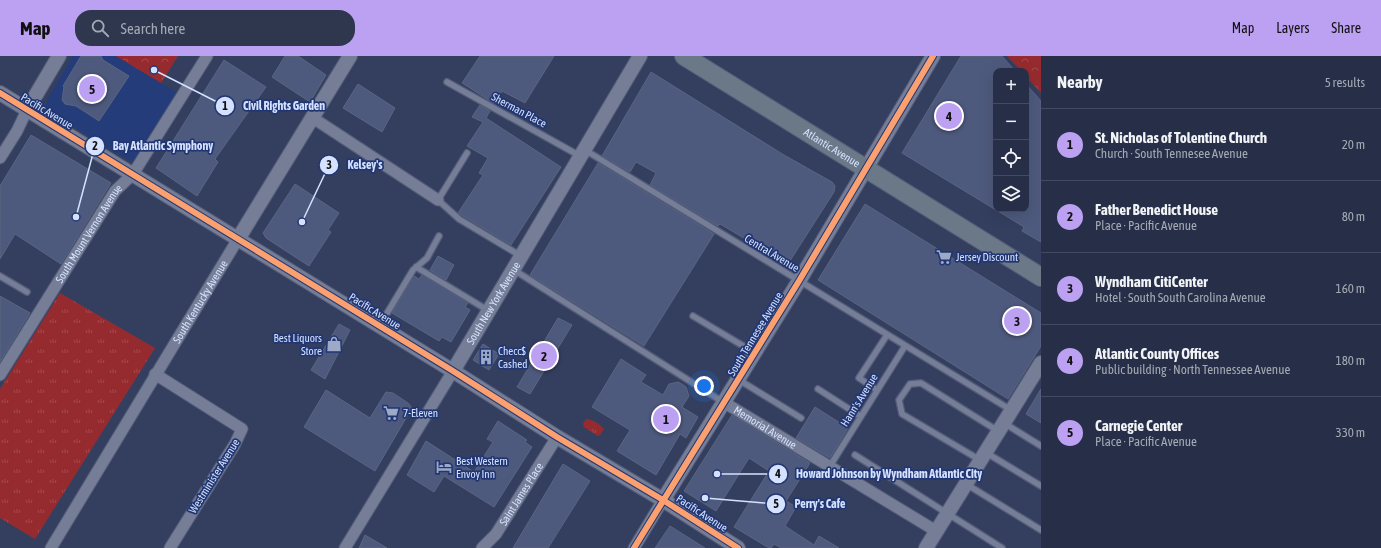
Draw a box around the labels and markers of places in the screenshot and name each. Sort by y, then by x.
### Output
pin: 5 [79,74,105,104]
callout: Civil Rights Garden [215,94,333,118]
pin: 4 [936,101,962,131]
callout: Bay Atlantic Symphony [85,134,221,158]
callout: Kelsey's [319,153,390,177]
supermarket icon: Jersey Discount [935,248,953,266]
place label: Jersey Discount [956,251,1018,263]
pin: 3 [1004,306,1030,336]
place label: Best Liquors Store [274,332,322,357]
shop icon: Best Liquors Store [325,335,343,353]
pin: 2 [531,341,557,371]
place label: Checc$ Cashed [498,345,527,370]
building icon: Checc$ Cashed [477,348,495,366]
supermarket icon: 7-Eleven [382,404,400,422]
pin: 1 [653,404,679,434]
place label: 7-Eleven [403,407,438,419]
place label: Best Western Envoy Inn [456,455,508,480]
hotel icon: Best Western Envoy Inn [435,458,453,476]
callout: Howard Johnson by Wyndham Atlantic City [768,462,990,486]
callout: Perry's Cafe [766,492,853,516]

